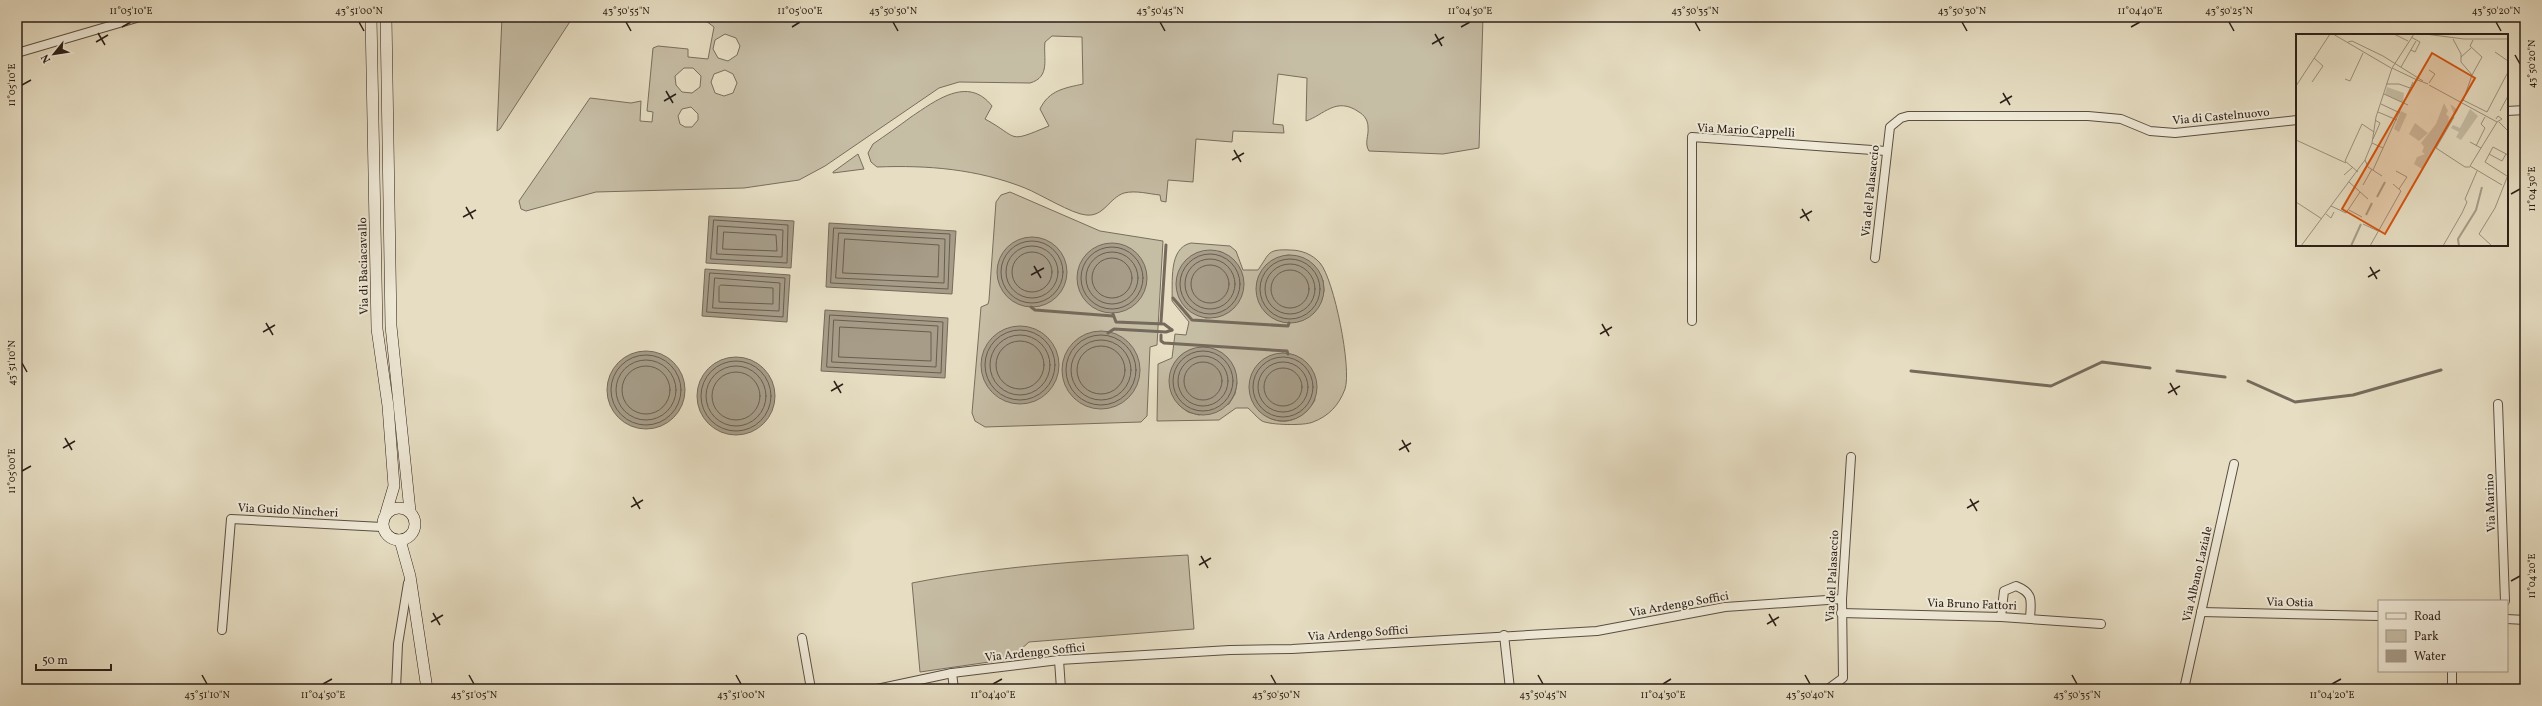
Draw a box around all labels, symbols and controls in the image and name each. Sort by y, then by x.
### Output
text: 11°05'10"E [109,4,153,18]
text: 43°51'00"N [335,4,383,18]
text: 43°50'55"N [602,4,650,18]
text: 11°05'00"E [777,4,823,18]
text: 43°50'50"N [869,4,918,18]
text: 43°50'45"N [1136,4,1184,18]
text: 11°04'50"E [1448,4,1492,18]
text: 43°50'35"N [1671,4,1719,18]
text: 43°50'30"N [1938,4,1987,18]
text: 11°04'40"E [2118,4,2162,18]
text: 43°50'25"N [2205,4,2253,18]
text: 43°50'20"N [2472,4,2521,18]
north arrow [34,34,74,74]
inset map [2296,34,2508,246]
text: 43°50'20"N [2525,39,2539,88]
text: N [38,51,55,65]
text: 11°05'10"E [5,63,19,107]
street label: Via di Castelnuovo [2172,105,2270,129]
street label: Via Mario Cappelli [1696,120,1796,142]
street label: Via del Palasaccio [1858,144,1884,238]
text: 11°04'30"E [2525,167,2539,211]
street label: Via di Baciacavallo [355,217,373,315]
text: 43°51'10"N [5,340,19,386]
text: 11°05'00"E [5,448,19,494]
street label: Via Marino [2482,473,2500,533]
street label: Via Guido Nincheri [237,500,339,522]
street label: Via Albano Laziale [2179,525,2217,624]
street label: Via del Palasaccio [1823,529,1843,623]
text: 11°04'20"E [2525,553,2539,599]
street label: Via Ardengo Soffici [1628,588,1731,622]
street label: Via Bruno Fattori [1927,595,2018,615]
street label: Via Ostia [2266,595,2314,611]
legend [2378,600,2508,672]
text: Road [2414,609,2441,625]
street label: Via Ardengo Soffici [1307,622,1409,646]
text: Park [2414,629,2439,645]
street label: Via Ardengo Soffici [984,640,1087,666]
scale bar [36,646,111,672]
text: Water [2414,649,2446,665]
text: 50 m [42,653,68,669]
text: 43°51'10"N [184,688,230,702]
text: 11°04'50"E [301,688,345,702]
text: 43°51'05"N [451,688,498,702]
text: 43°51'00"N [717,688,765,702]
text: 11°04'40"E [971,688,1015,702]
text: 43°50'50"N [1252,688,1301,702]
text: 43°50'45"N [1519,688,1567,702]
text: 11°04'30"E [1641,688,1685,702]
text: 43°50'40"N [1786,688,1835,702]
text: 43°50'35"N [2053,688,2101,702]
text: 11°04'20"E [2309,688,2355,702]

